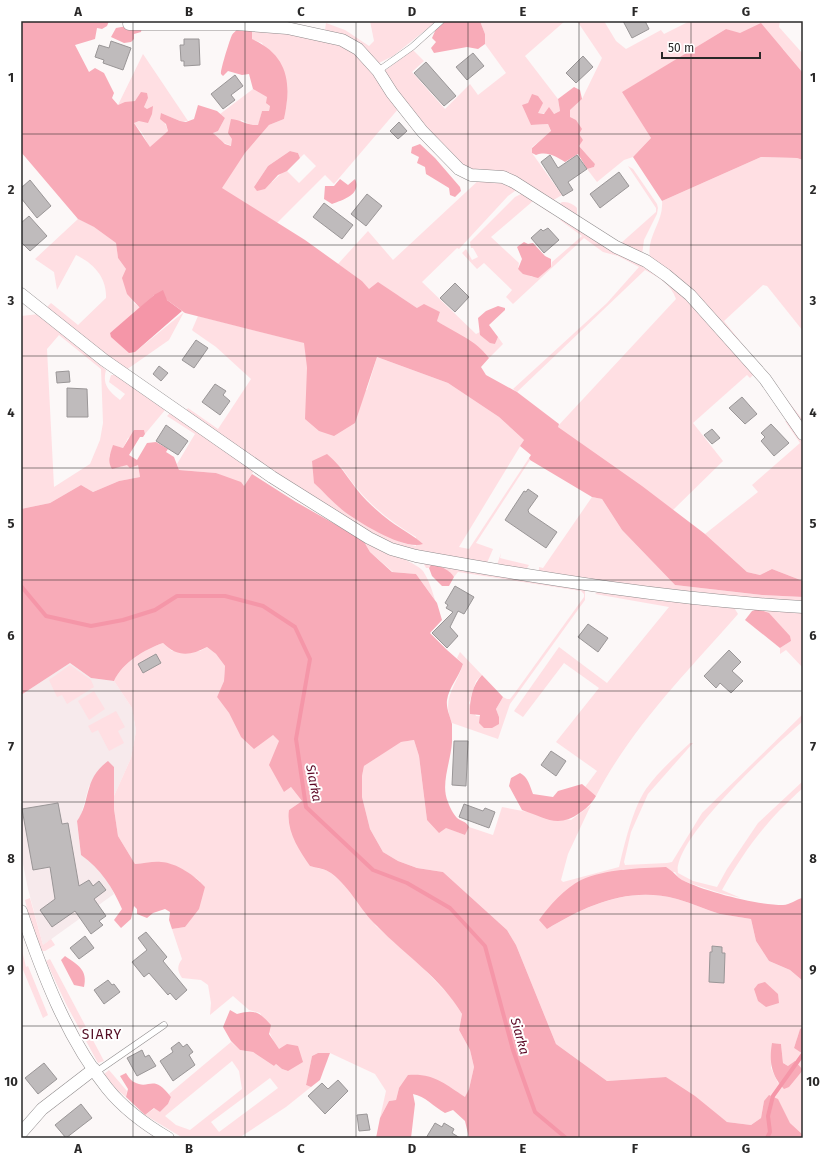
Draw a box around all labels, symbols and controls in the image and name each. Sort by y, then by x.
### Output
text: A [73,4,82,19]
text: B [185,4,193,19]
text: C [297,4,305,19]
text: D [408,4,417,19]
text: E [520,4,527,19]
text: F [632,4,639,19]
text: G [742,4,750,19]
scale bar [662,34,760,60]
text: 50 m [668,41,694,55]
text: 1 [8,70,14,85]
text: 1 [810,70,816,85]
text: 2 [8,182,15,197]
text: 2 [810,182,817,197]
text: 3 [7,293,15,308]
text: 3 [809,293,817,308]
text: 4 [7,405,15,420]
text: 4 [809,405,817,420]
text: 5 [8,516,15,531]
text: 5 [810,516,817,531]
text: 6 [7,628,15,643]
text: 6 [809,628,817,643]
text: 7 [8,739,14,754]
text: 7 [810,739,816,754]
water label: Siarka [303,762,325,803]
text: 8 [7,851,15,866]
text: 8 [809,851,817,866]
text: 9 [7,962,15,977]
text: 9 [809,962,817,977]
water label: Siarka [507,1015,532,1056]
district label: SIARY [82,1026,122,1043]
text: 10 [4,1074,18,1089]
text: 10 [806,1074,820,1089]
text: A [73,1141,82,1156]
text: B [185,1141,193,1156]
text: C [297,1141,305,1156]
text: D [408,1141,417,1156]
text: E [520,1141,527,1156]
text: F [632,1141,639,1156]
text: G [742,1141,750,1156]

